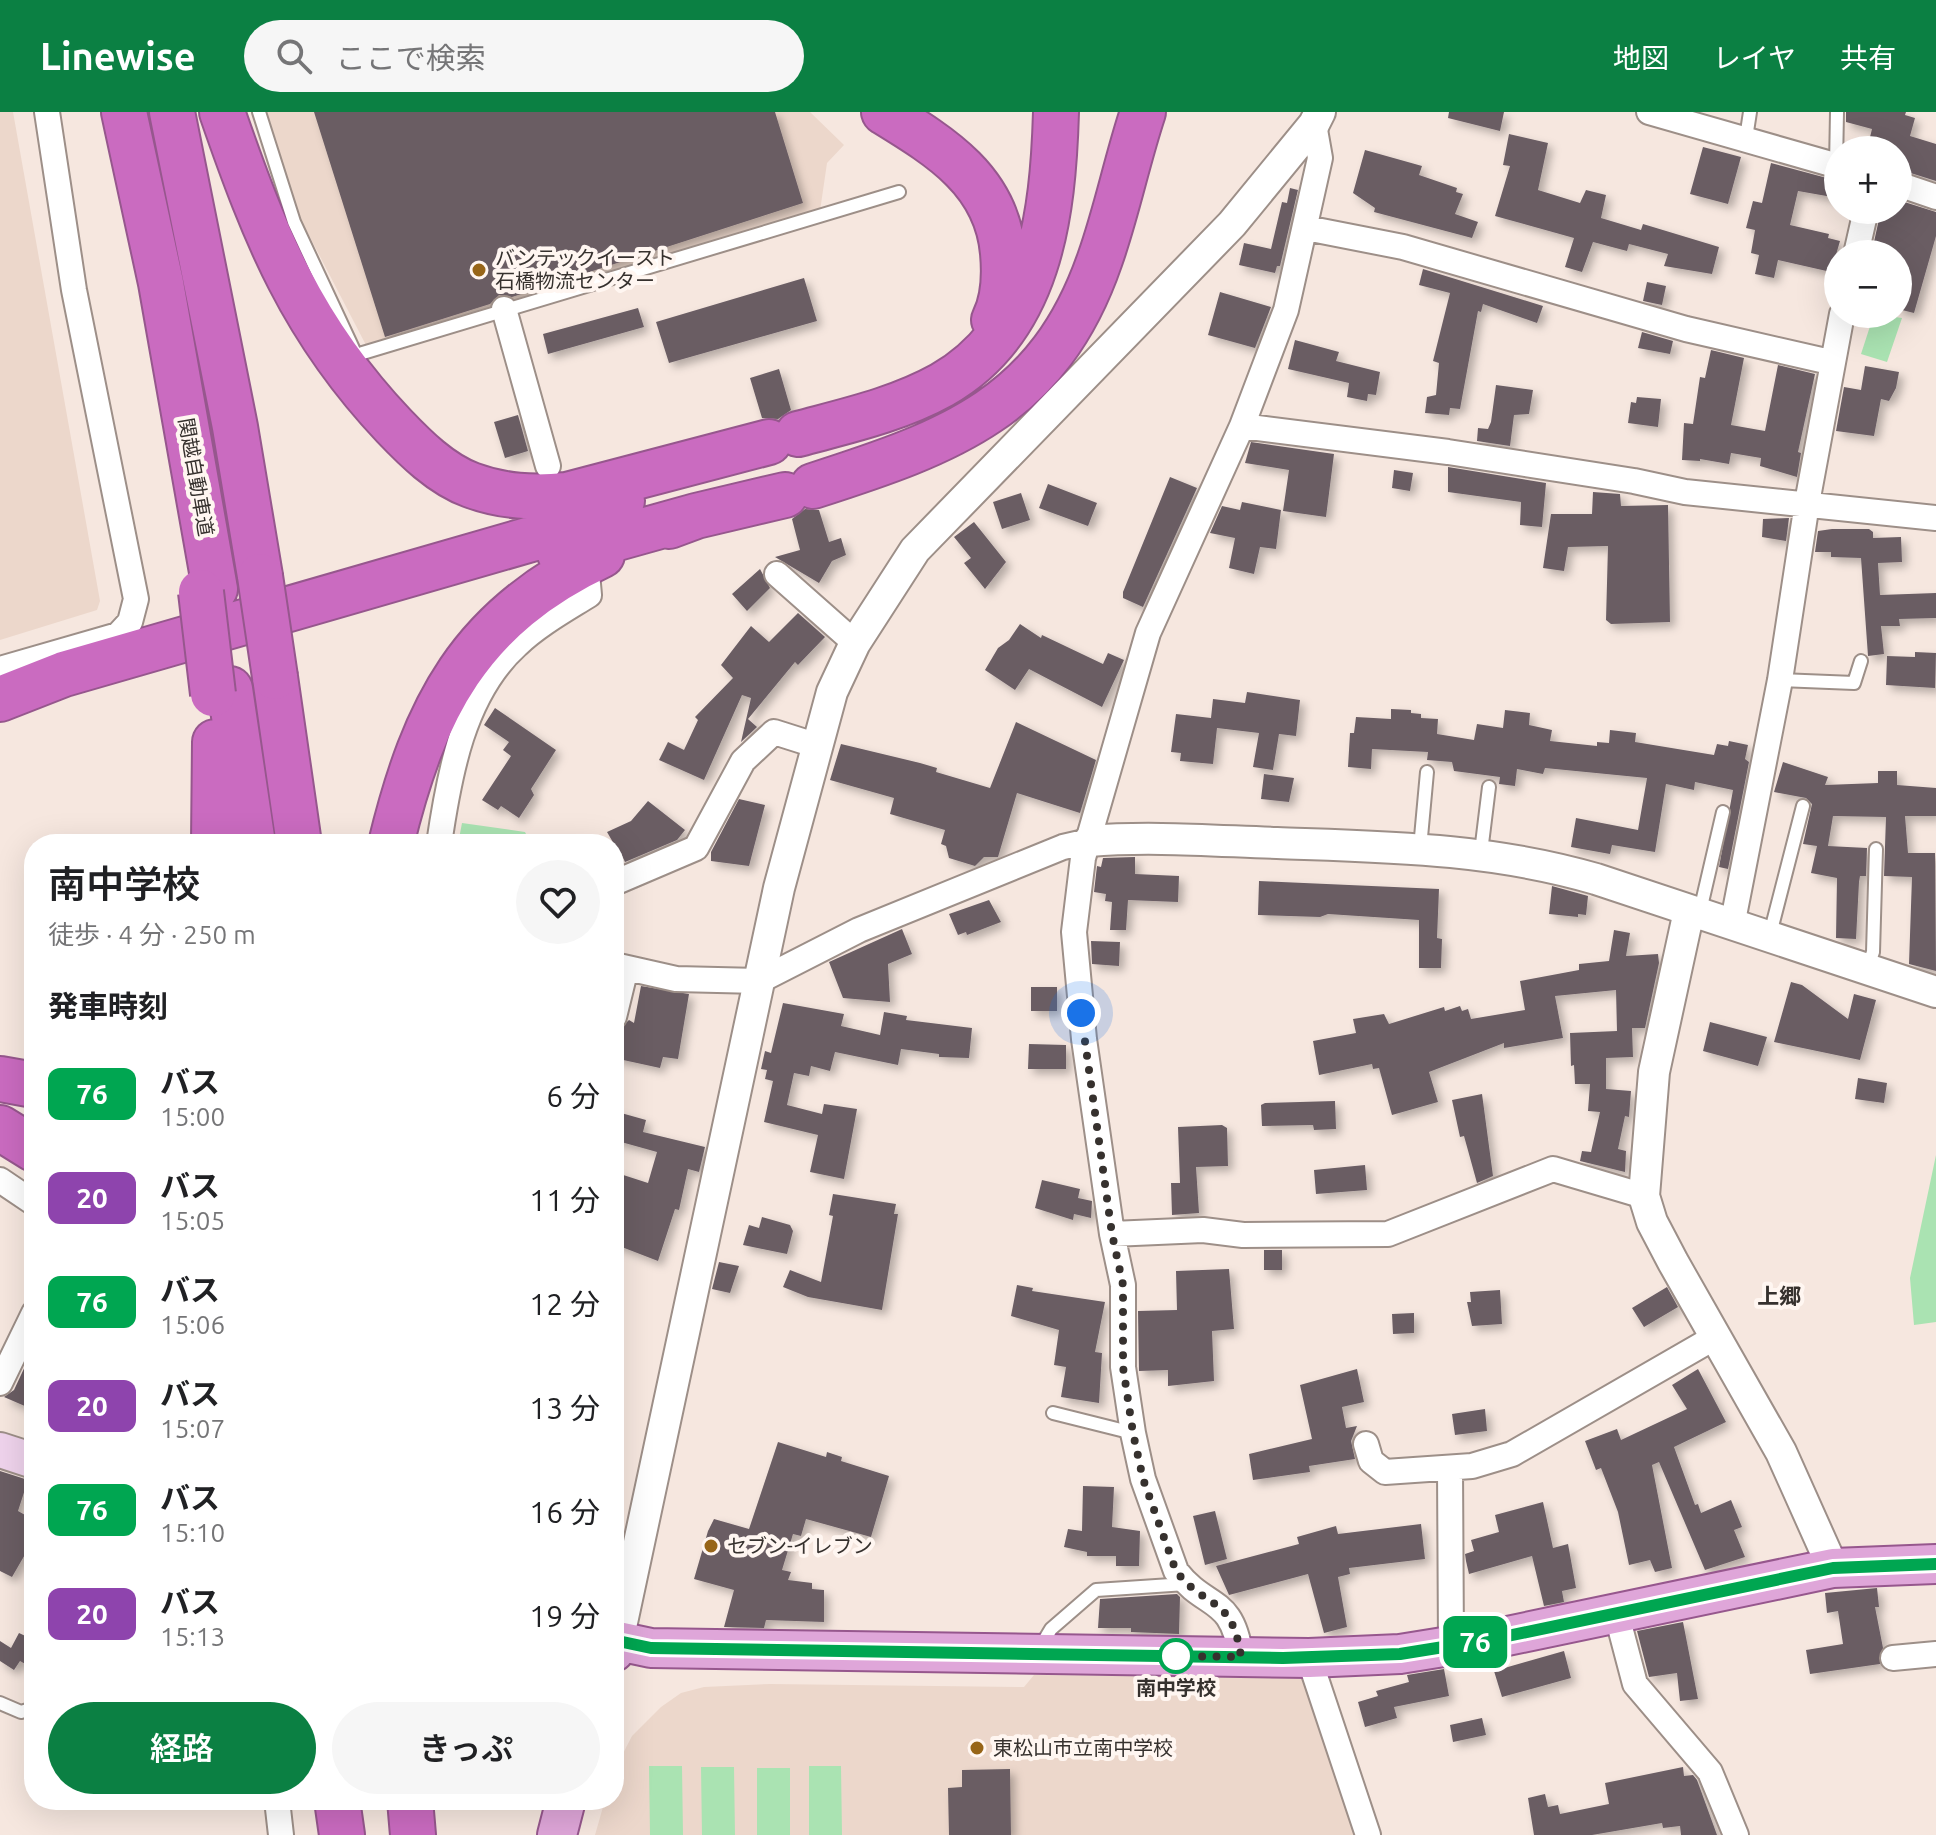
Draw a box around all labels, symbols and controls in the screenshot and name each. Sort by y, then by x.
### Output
search box [244,20,804,92]
icon: search [272,34,316,78]
text: Linewise [40,35,196,77]
text: ここで検索 [336,41,486,75]
text: 地図 [1613,42,1669,73]
text: レイヤ [1713,42,1796,73]
text: 共有 [1840,42,1896,73]
map controls [1824,136,1912,328]
button: + [1824,136,1912,224]
button: − [1824,240,1912,328]
place label: バンテックイースト 石橋物流センター [495,246,675,292]
marker: バンテックイースト 石橋物流センター [470,261,488,279]
street label: 関越自動車道 [175,416,218,538]
button: heart [516,860,600,944]
text: 南中学校 [48,863,200,905]
text: 徒歩 · 4 分 · 250 m [48,920,256,949]
text: 発車時刻 [48,989,168,1023]
your location [1061,993,1101,1033]
text: バス [160,1065,220,1099]
text: 76 [76,1078,108,1109]
text: 6 分 [546,1079,600,1113]
text: 15:00 [160,1102,225,1131]
text: バス [160,1169,220,1203]
text: 20 [76,1182,108,1213]
text: 11 分 [529,1183,600,1217]
text: 15:05 [160,1206,225,1235]
text: バス [160,1273,220,1307]
district label: 上郷 [1757,1283,1801,1308]
text: 76 [76,1286,108,1317]
text: 12 分 [529,1287,600,1321]
text: 15:06 [160,1310,225,1339]
text: バス [160,1377,220,1411]
text: 20 [76,1390,108,1421]
text: 13 分 [529,1391,600,1425]
text: 15:07 [160,1414,225,1443]
text: バス [160,1481,220,1515]
text: 76 [76,1494,108,1525]
text: 16 分 [529,1495,600,1529]
text: 15:10 [160,1518,225,1547]
place label: セブン-イレブン [727,1534,873,1557]
marker: セブン-イレブン [702,1537,720,1555]
text: バス [160,1585,220,1619]
text: 20 [76,1598,108,1629]
text: 19 分 [529,1599,600,1633]
line badge: 76 [1439,1616,1511,1668]
text: 15:13 [160,1622,225,1651]
text: 76 [1459,1626,1491,1657]
marker: 南中学校 [1159,1639,1193,1673]
place label: 南中学校 [1136,1676,1216,1699]
button: 経路 [48,1702,316,1794]
button: きっぷ [332,1702,600,1794]
place label: 東松山市立南中学校 [993,1736,1173,1759]
marker: 東松山市立南中学校 [968,1739,986,1757]

